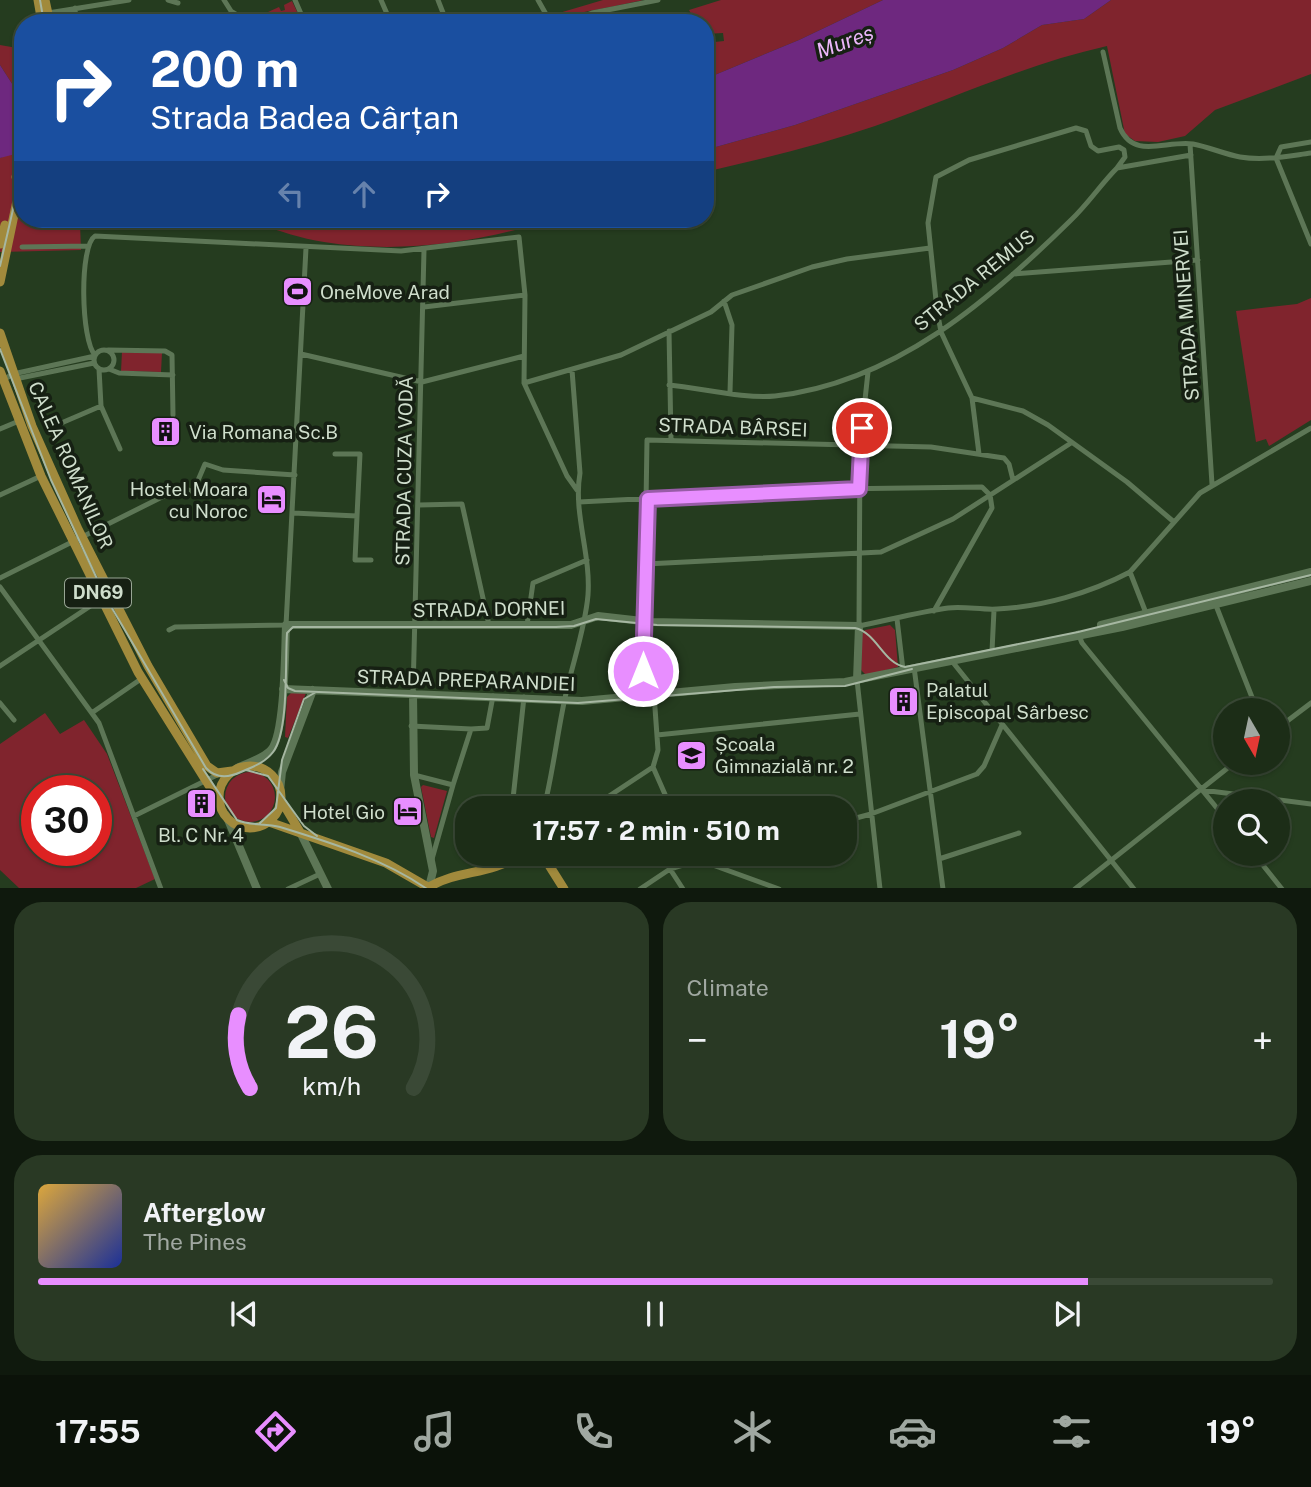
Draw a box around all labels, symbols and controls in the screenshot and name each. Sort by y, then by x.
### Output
water label: Mureș [813,20,877,63]
text: 200 m [150,40,299,98]
icon: right [35,42,126,133]
text: Strada Badea Cârțan [150,99,459,136]
icon: left [272,175,310,213]
icon: ahead [345,175,383,213]
icon: right [418,175,456,213]
street label: STRADA REMUS [909,225,1039,335]
street label: STRADA MINERVEI [1169,229,1203,401]
sports icon: OneMove Arad [280,275,314,309]
place label: OneMove Arad [320,281,450,303]
street label: STRADA CUZA VODĂ [391,376,417,566]
street label: CALEA ROMANILOR [24,378,118,552]
pin [832,398,892,458]
icon: arrive [843,409,881,447]
street label: STRADA BÂRSEI [658,413,808,441]
building icon: Via Romana Sc.B [149,415,183,449]
place label: Via Romana Sc.B [189,421,338,443]
place label: Hostel Moara cu Noroc [130,478,248,522]
hotel icon: Hostel Moara cu Noroc [254,483,288,517]
road number: DN69 [65,578,131,608]
street label: STRADA DORNEI [413,597,565,621]
position arrow [606,634,680,708]
street label: STRADA PREPARANDIEI [356,665,576,695]
place label: Palatul Episcopal Sârbesc [926,679,1089,723]
building icon: Palatul Episcopal Sârbesc [886,684,920,718]
north arrow [1213,698,1290,775]
map controls [1213,698,1290,866]
place label: Școala Gimnazială nr. 2 [715,733,854,777]
school or university icon: Școala Gimnazială nr. 2 [675,738,709,772]
speed limit sign: 30 [21,775,112,866]
building icon: Bl. C Nr. 4 [184,787,218,821]
button: search [1213,789,1290,866]
hotel icon: Hotel Gio [391,795,425,829]
place label: Hotel Gio [303,801,385,823]
text: 17:57 · 2 min · 510 m [532,815,780,846]
place label: Bl. C Nr. 4 [158,824,244,846]
text: Climate [687,974,769,1001]
text: 26 [284,989,378,1074]
text: 19° [939,1009,1020,1070]
text: − [687,1018,708,1063]
text: + [1252,1018,1273,1063]
text: km/h [302,1070,361,1100]
text: Afterglow [143,1197,266,1228]
text: The Pines [143,1228,247,1255]
icon: previous [225,1295,263,1333]
icon: pause [636,1295,674,1333]
icon: next [1048,1295,1086,1333]
icon: directions [251,1407,300,1456]
icon: music [410,1407,459,1456]
icon: phone [569,1407,618,1456]
icon: climate [728,1407,777,1456]
icon: car [888,1407,937,1456]
icon: filters [1047,1407,1096,1456]
text: 17:55 [55,1413,141,1450]
text: 19° [1206,1413,1256,1450]

